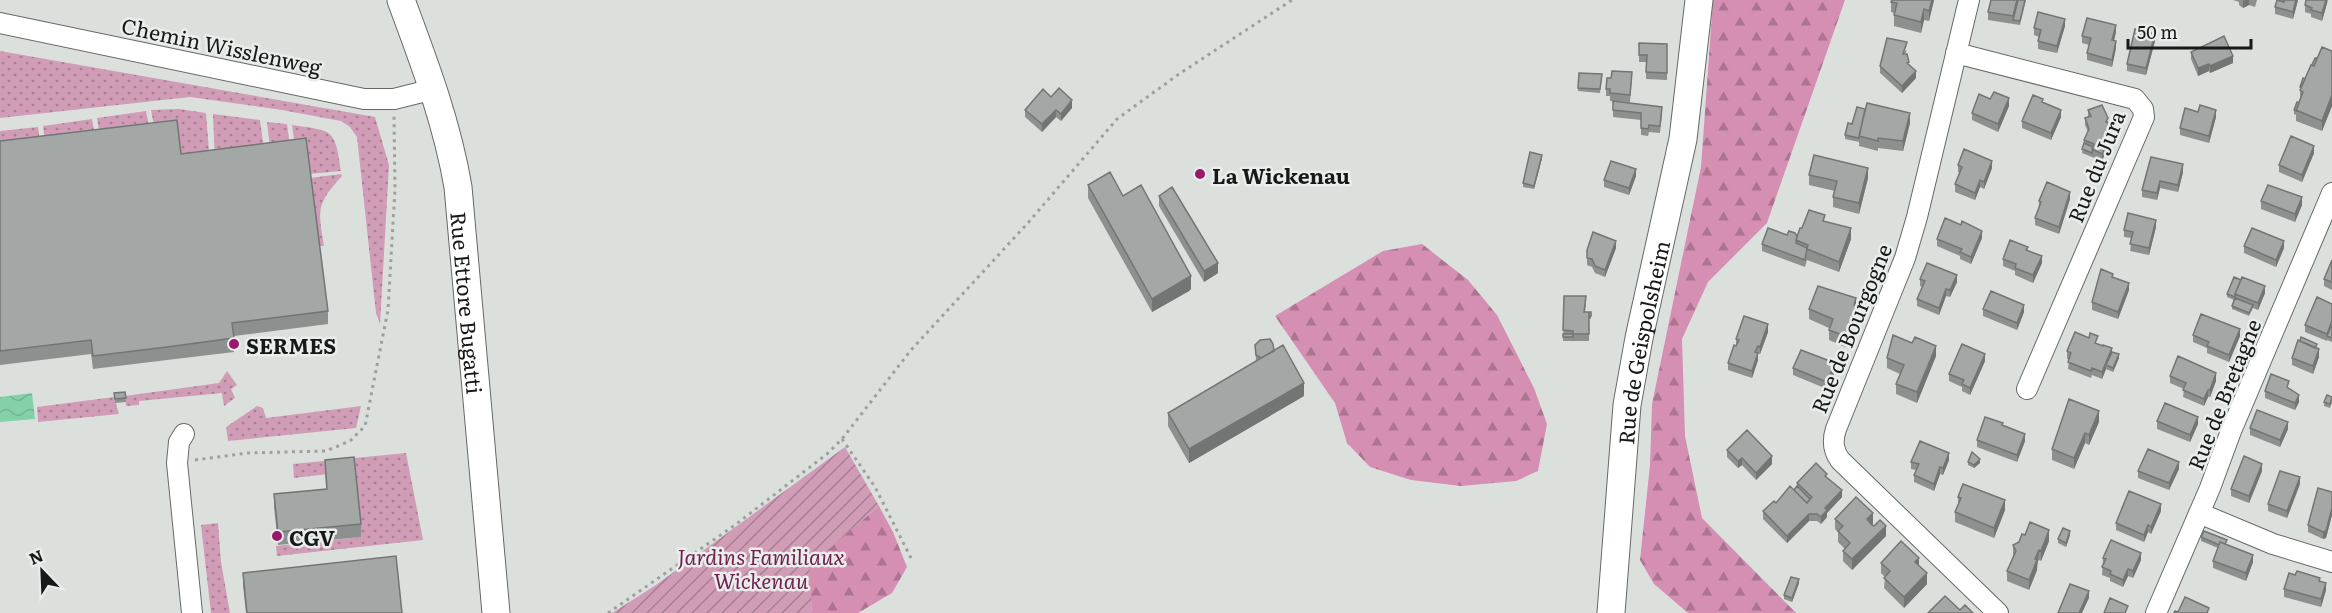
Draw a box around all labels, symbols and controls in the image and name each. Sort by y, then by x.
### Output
street label: Chemin Wisslenweg [119,9,325,81]
scale bar [2128,12,2251,50]
text: 50 m [2137,18,2178,45]
street label: Rue du Jura [2058,105,2132,227]
place label: La Wickenau [1212,159,1350,190]
marker: La Wickenau [1193,167,1207,181]
street label: Rue Ettore Bugatti [445,210,492,395]
street label: Rue de Geispolsheim [1609,237,1676,445]
street label: Rue de Bourgogne [1802,239,1898,417]
street label: Rue de Bretagne [2179,314,2267,474]
place label: SERMES [246,329,336,360]
marker: SERMES [227,337,241,351]
place label: CGV [289,521,335,552]
marker: CGV [270,529,284,543]
park label: Jardins Familiaux Wickenau [677,540,845,595]
north arrow [12,541,72,601]
text: N [25,543,47,570]

